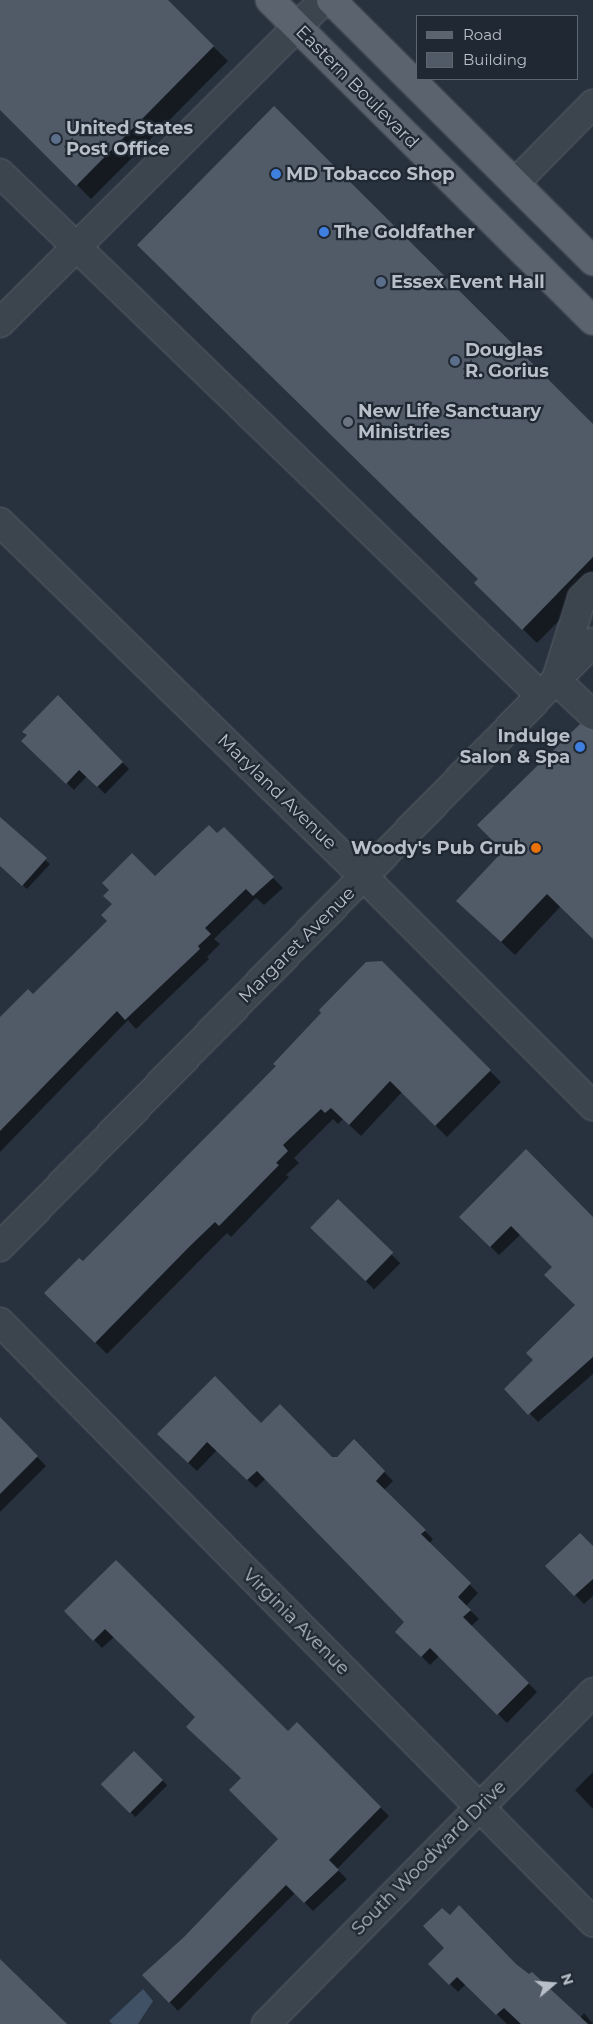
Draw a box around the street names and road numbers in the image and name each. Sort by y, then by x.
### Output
street label: Eastern Boulevard [291,21,423,153]
street label: Maryland Avenue [213,730,341,854]
street label: Margaret Avenue [234,882,360,1008]
street label: Virginia Avenue [238,1564,354,1680]
street label: South Woodward Drive [347,1776,511,1940]

